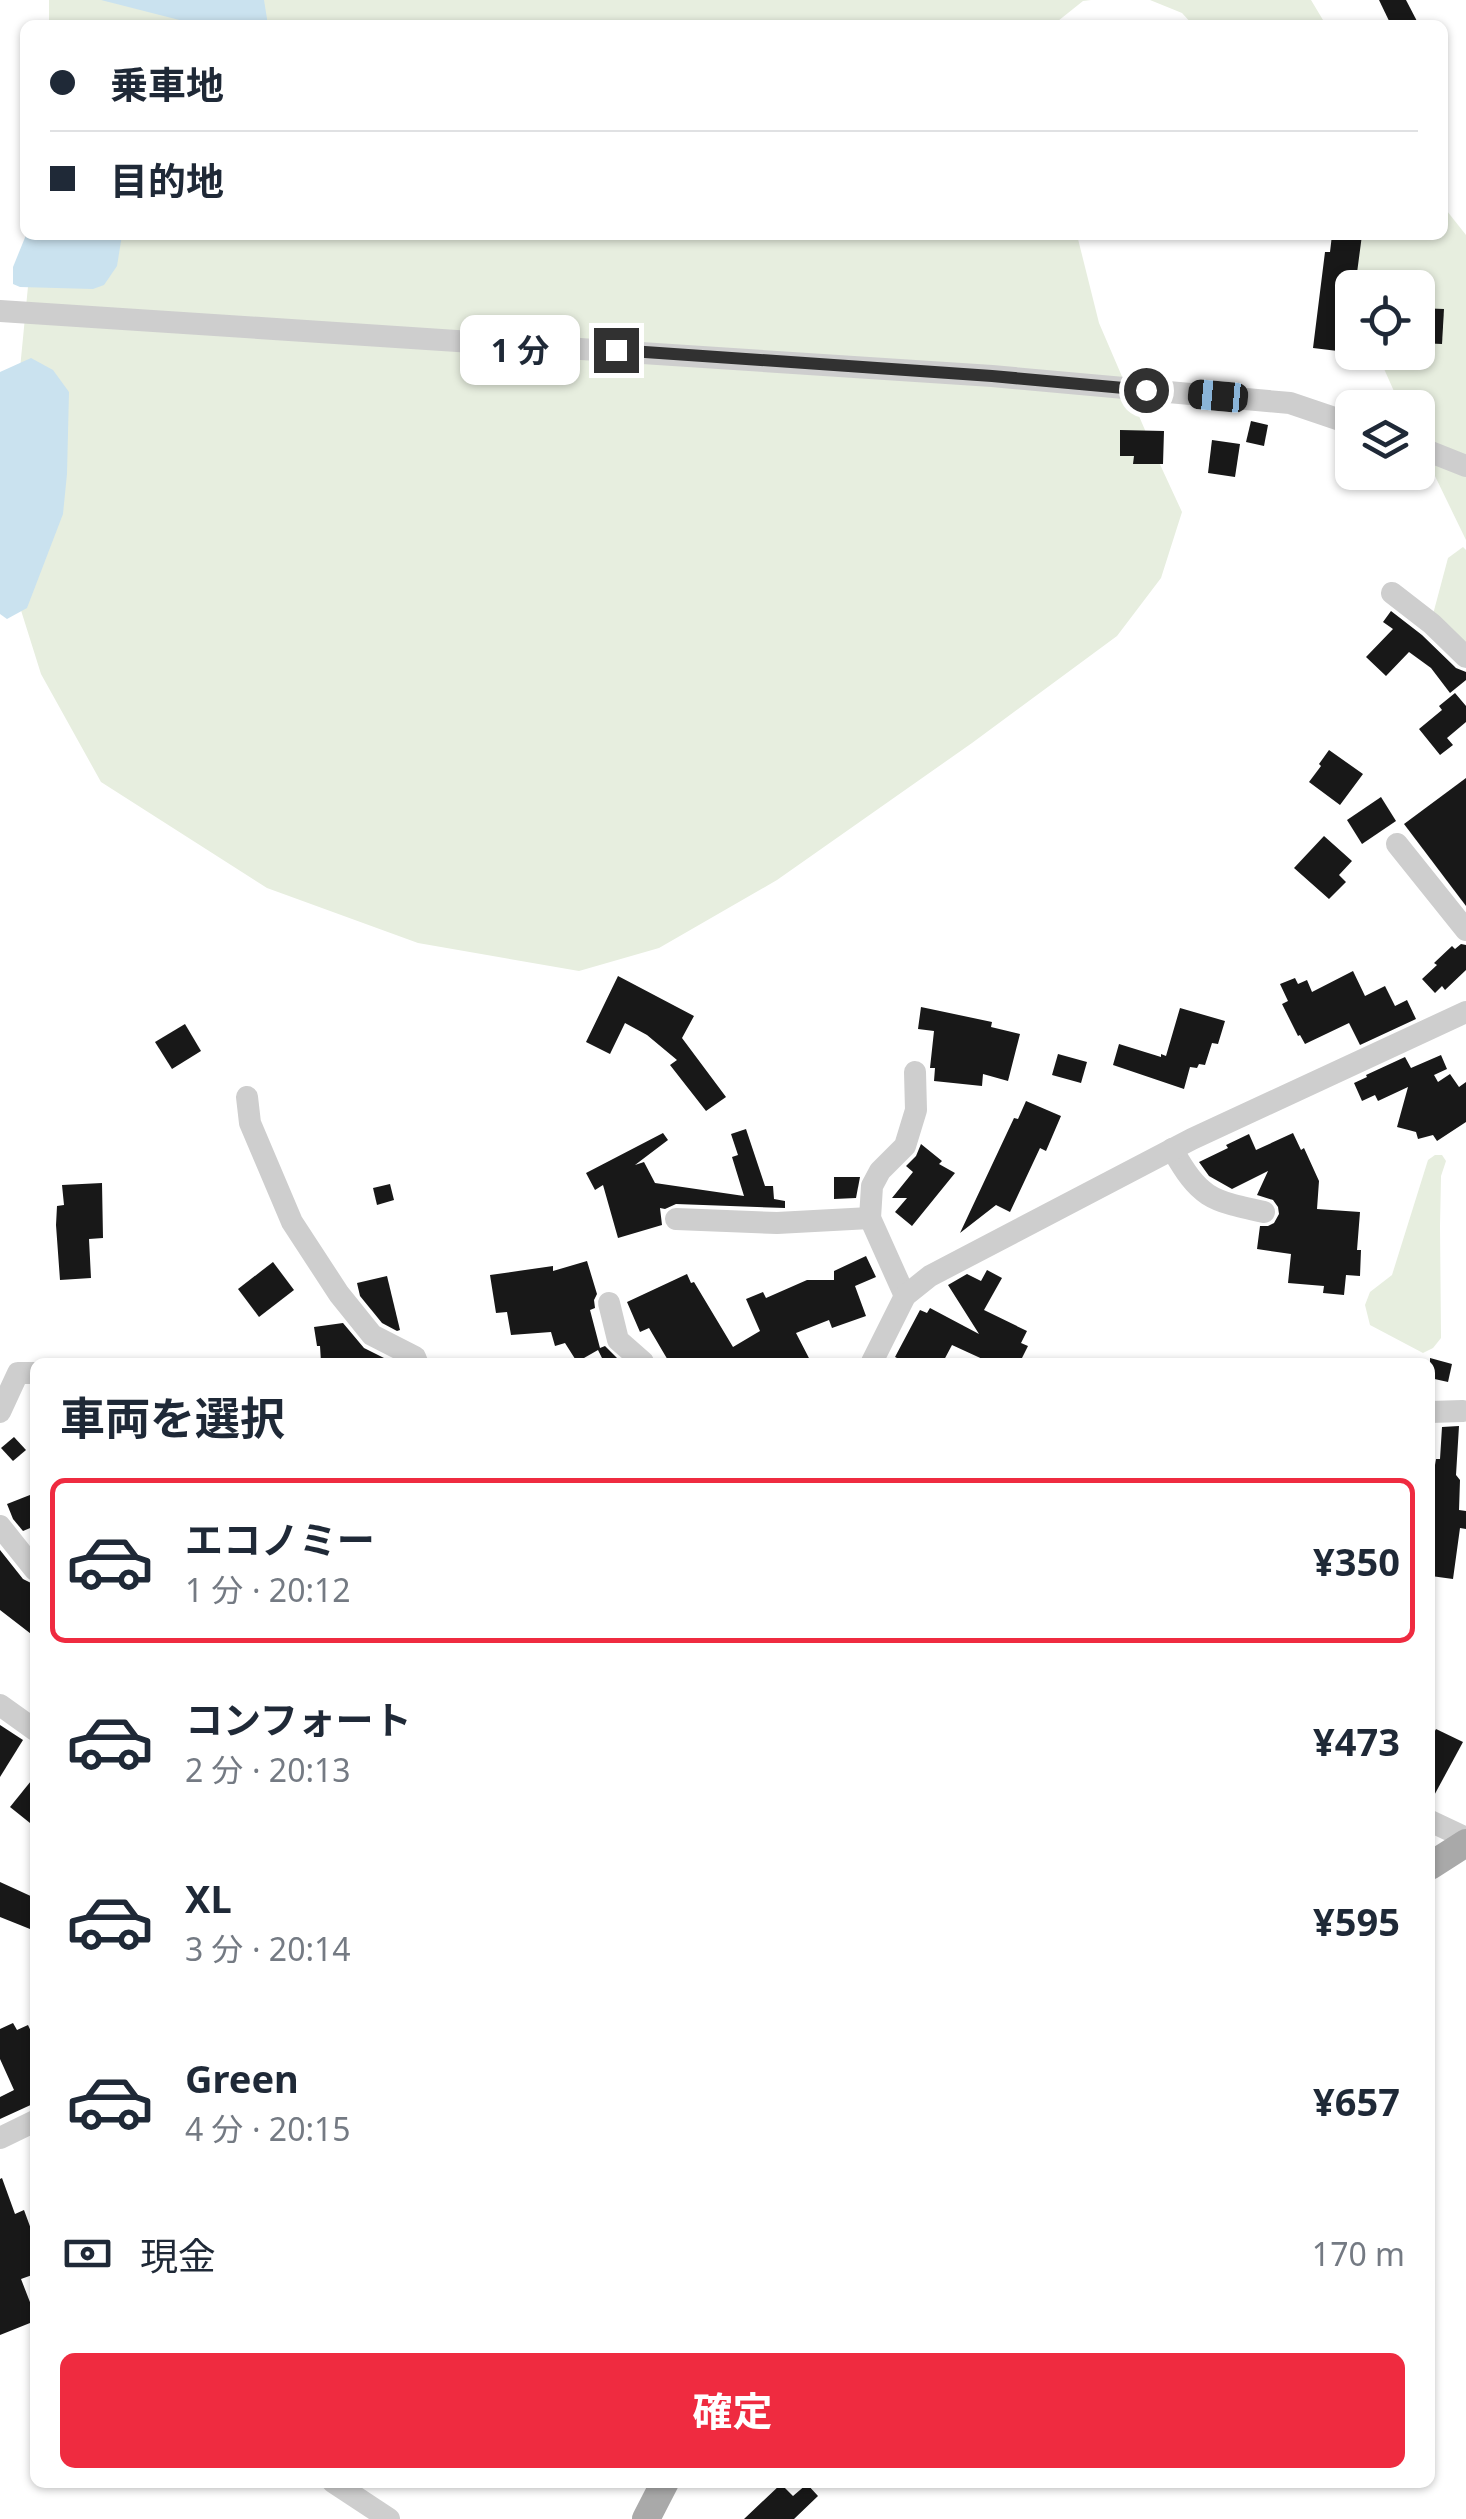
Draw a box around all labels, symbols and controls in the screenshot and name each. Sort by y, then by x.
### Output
text: 乗車地 [110,58,224,110]
text: 目的地 [110,154,224,206]
map controls [1335,270,1435,490]
button: locate [1335,270,1435,370]
callout: 1 分 [461,315,581,385]
text: 1 分 [491,328,549,371]
route end [594,328,639,373]
route start [1124,368,1169,413]
car [1187,378,1249,414]
button: layers [1335,390,1435,490]
text: 車両を選択 [60,1387,285,1448]
text: エコノミー [185,1513,375,1565]
icon: car [65,1516,155,1606]
text: ¥350 [1313,1535,1400,1587]
text: 1 分 · 20:12 [185,1568,351,1611]
text: コンフォート [185,1693,412,1745]
icon: car [65,1696,155,1786]
text: ¥473 [1313,1715,1400,1767]
text: 2 分 · 20:13 [185,1748,351,1791]
text: XL [185,1872,232,1924]
icon: car [65,1876,155,1966]
text: ¥595 [1313,1895,1400,1947]
text: 3 分 · 20:14 [185,1927,351,1970]
text: Green [185,2052,299,2104]
icon: car [65,2056,155,2146]
text: ¥657 [1313,2075,1400,2127]
text: 4 分 · 20:15 [185,2107,351,2150]
icon: cash [60,2226,115,2281]
text: 現金 [140,2229,216,2281]
text: 170 m [1312,2232,1405,2275]
button: 確定 [60,2353,1405,2468]

